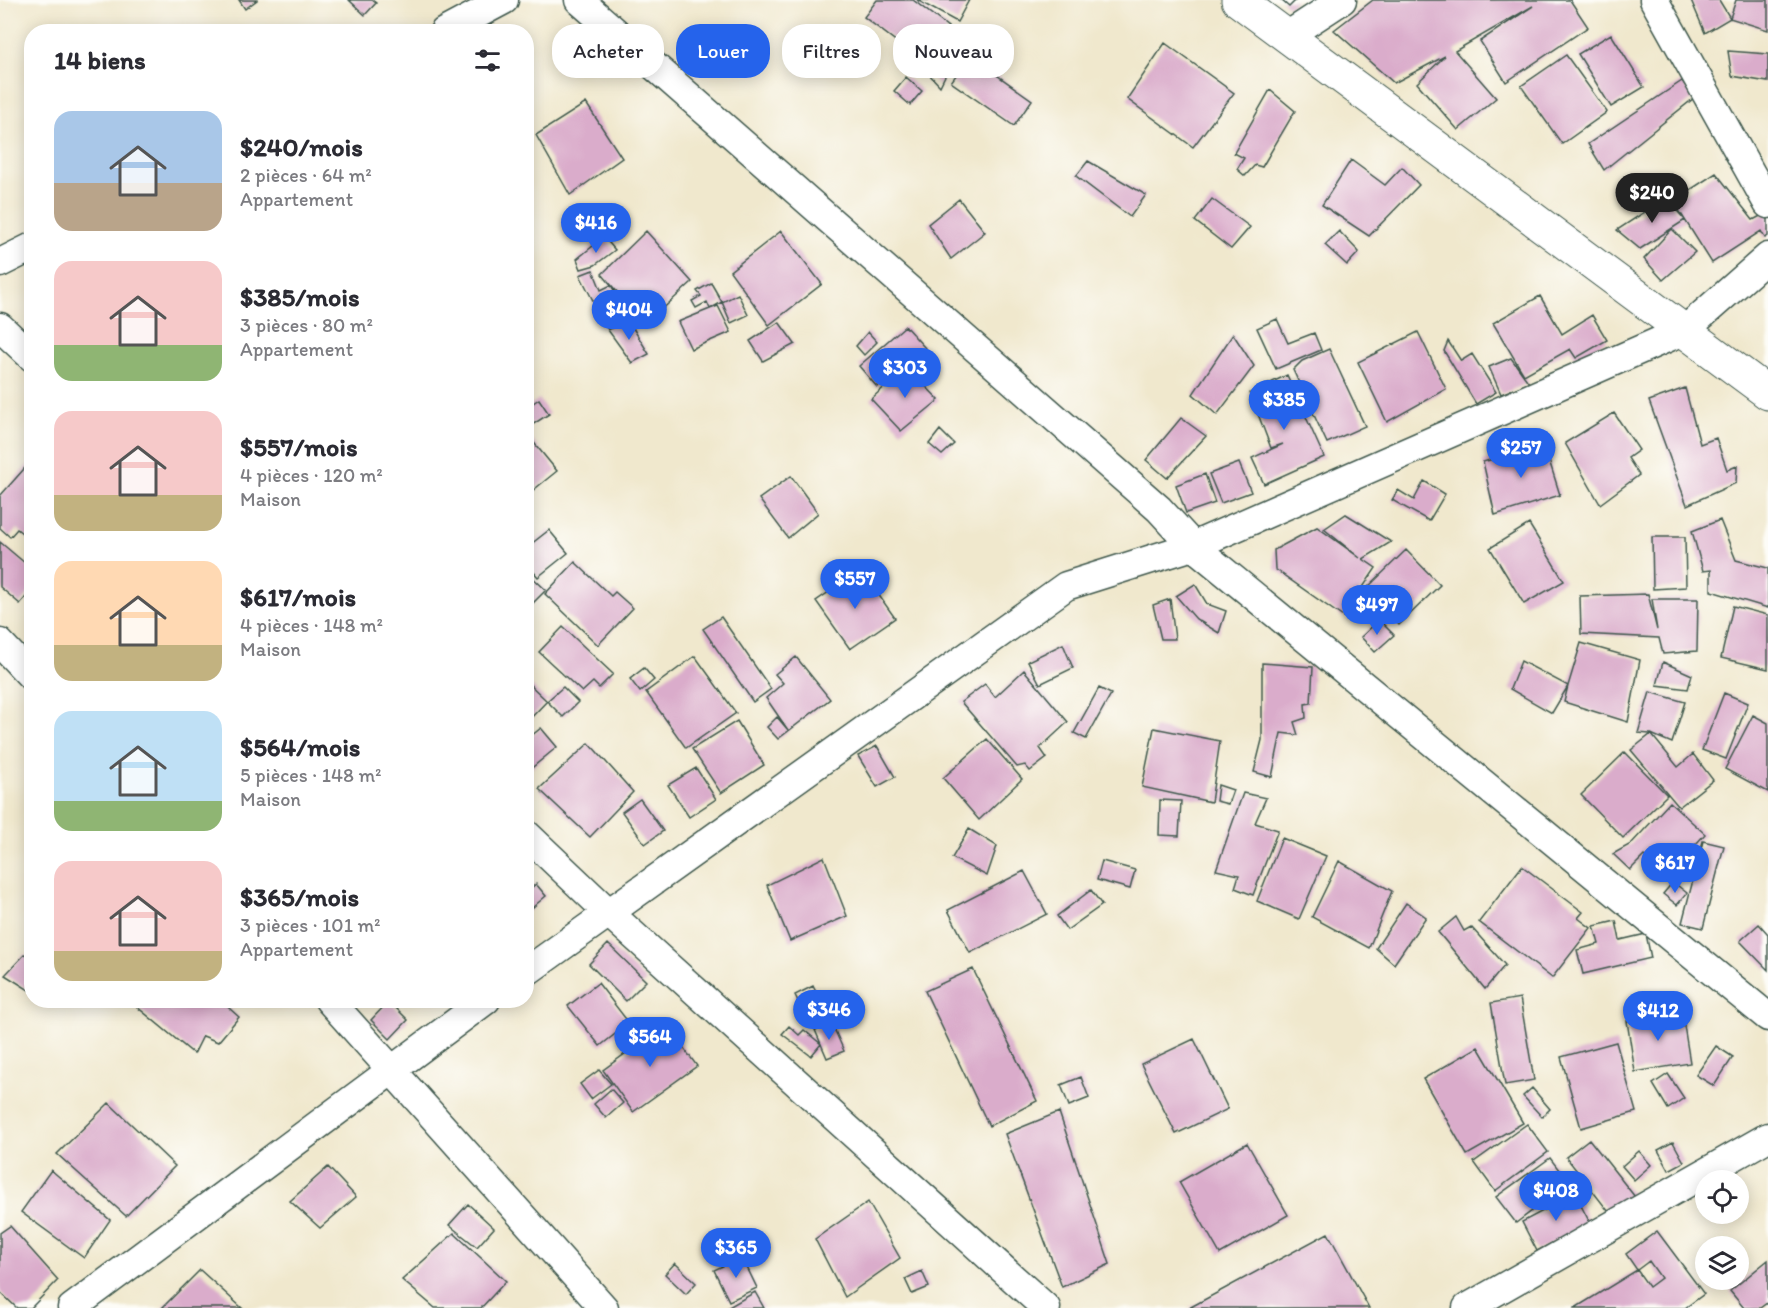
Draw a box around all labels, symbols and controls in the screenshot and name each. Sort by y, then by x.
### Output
chip: Acheter [552,24,664,78]
chip: Louer [676,24,770,78]
chip: Filtres [782,24,881,78]
chip: Nouveau [893,24,1014,78]
text: 14 biens [54,44,146,76]
icon: filters [471,44,504,77]
text: $240/mois [240,131,363,163]
icon: home [102,135,174,207]
text: 2 pièces · 64 m² [240,163,372,187]
pin: $240 [1616,173,1688,224]
text: $240 [1630,180,1675,204]
text: Appartement [240,187,353,211]
pin: $416 [560,203,632,254]
text: $416 [575,210,617,234]
text: $385/mois [240,281,359,313]
icon: home [102,285,174,357]
pin: $404 [593,290,665,341]
text: $404 [606,297,652,321]
text: 3 pièces · 80 m² [240,313,373,337]
text: Appartement [240,337,353,361]
pin: $303 [869,348,941,399]
text: $303 [883,355,927,379]
pin: $385 [1248,380,1320,431]
text: $385 [1263,387,1305,411]
pin: $257 [1485,428,1557,479]
text: $557/mois [240,431,358,463]
icon: home [102,435,174,507]
text: $257 [1500,435,1542,459]
text: 4 pièces · 120 m² [240,463,383,487]
text: Maison [240,487,301,511]
pin: $557 [819,559,891,610]
text: $557 [834,566,876,590]
text: $617/mois [240,581,356,613]
icon: home [102,585,174,657]
pin: $497 [1341,585,1413,636]
text: $497 [1356,592,1398,616]
text: 4 pièces · 148 m² [240,613,383,637]
text: Maison [240,637,301,661]
text: $564/mois [240,731,360,763]
icon: home [102,735,174,807]
text: 5 pièces · 148 m² [240,763,381,787]
text: Maison [240,787,301,811]
pin: $617 [1639,843,1711,894]
text: $617 [1655,850,1695,874]
text: $365/mois [240,881,359,913]
icon: home [102,885,174,957]
text: 3 pièces · 101 m² [240,913,380,937]
text: Appartement [240,937,353,961]
pin: $346 [793,990,865,1041]
pin: $412 [1622,991,1694,1042]
text: $346 [807,997,851,1021]
text: $412 [1637,998,1679,1022]
pin: $564 [614,1017,686,1068]
text: $564 [628,1024,672,1048]
map controls [1695,1170,1749,1290]
button: locate [1695,1170,1749,1224]
pin: $408 [1520,1171,1592,1222]
text: $408 [1533,1178,1579,1202]
pin: $365 [700,1228,772,1279]
text: $365 [715,1235,757,1259]
button: layers [1695,1236,1749,1290]

